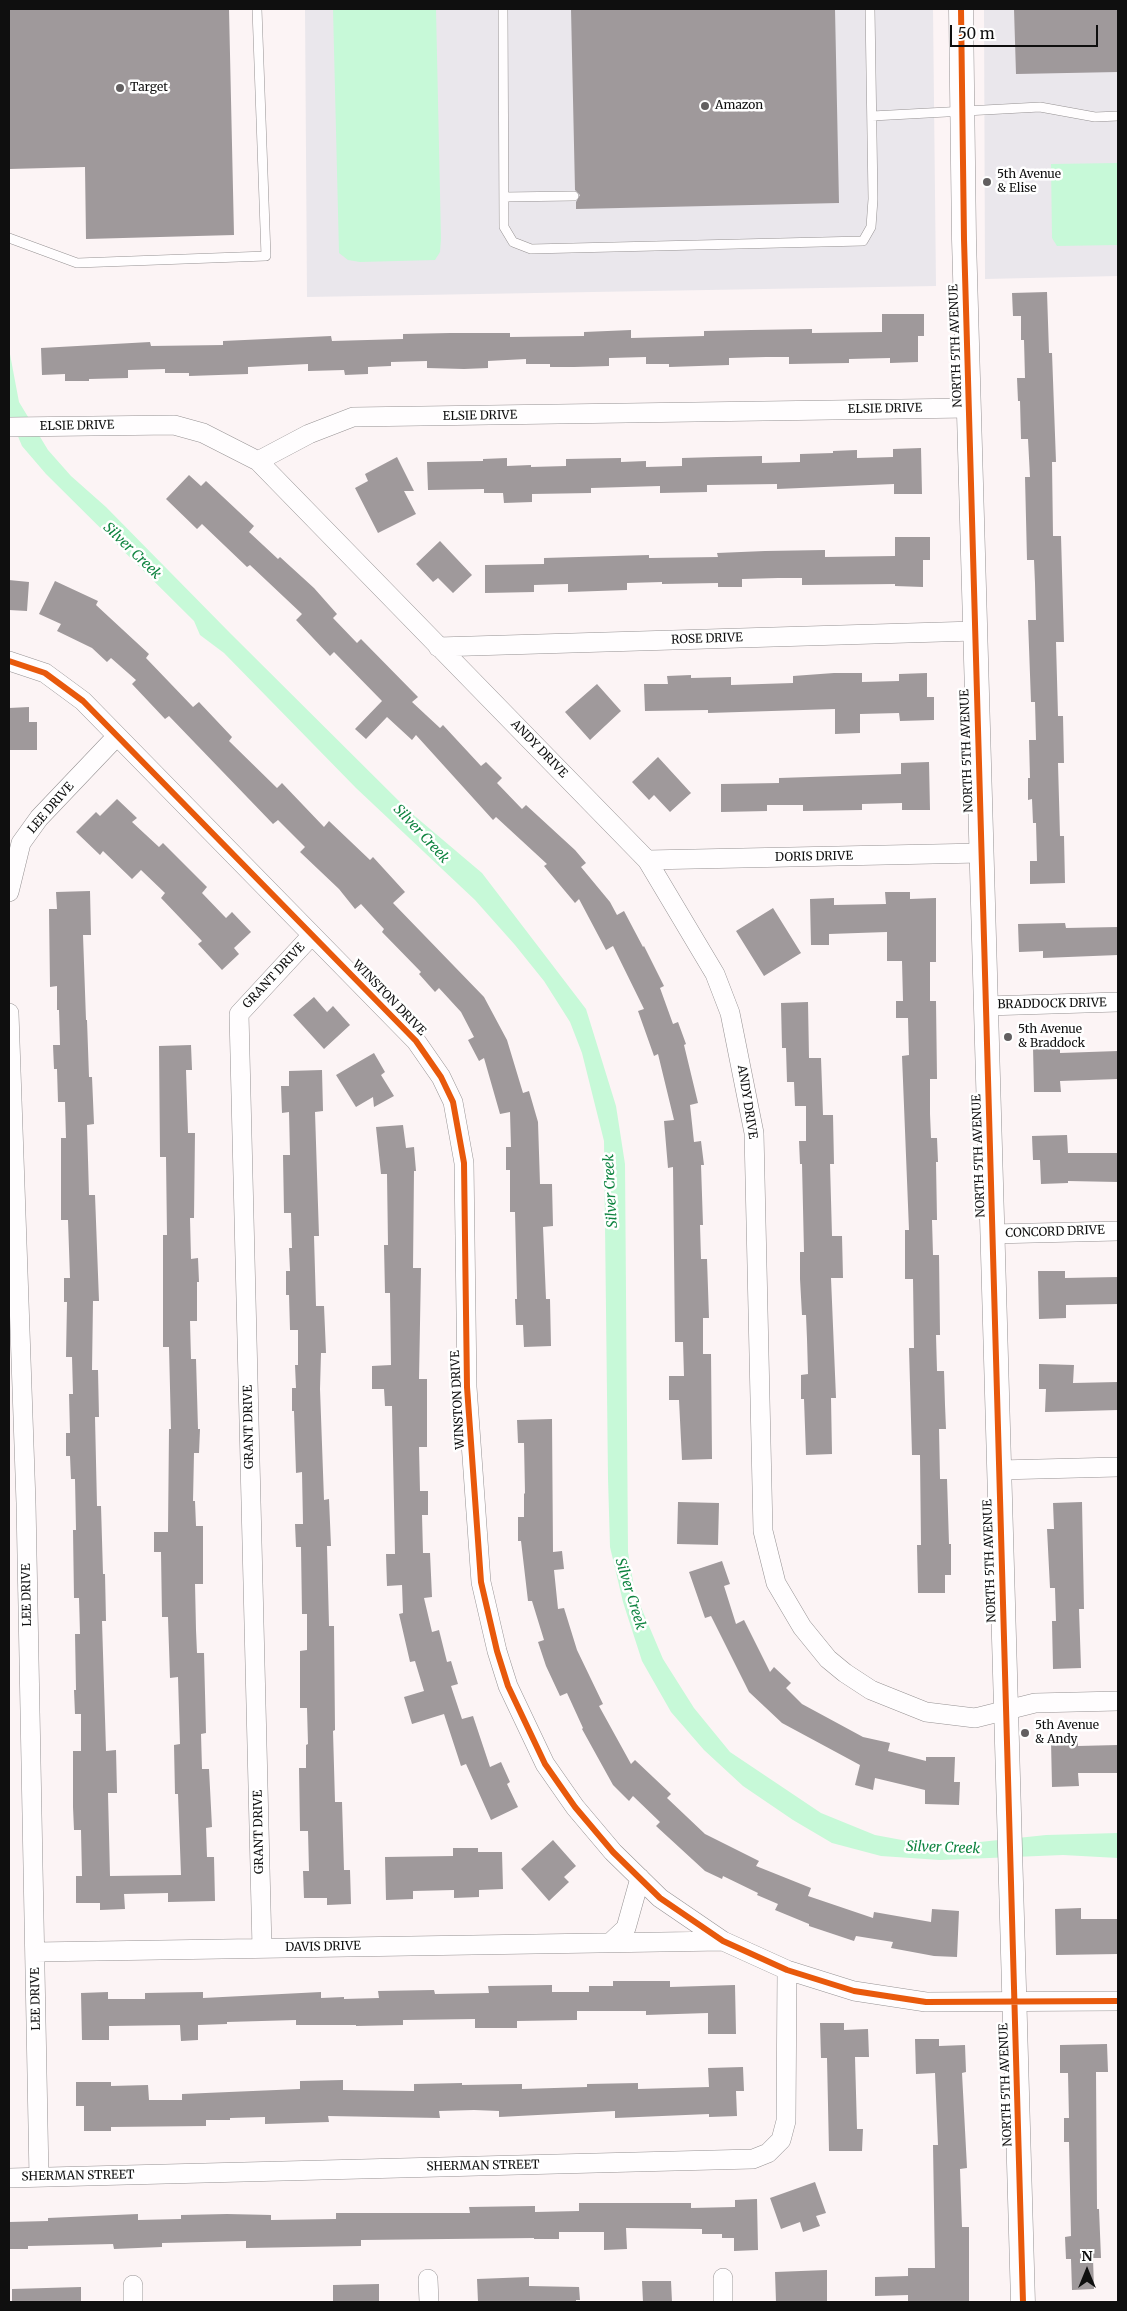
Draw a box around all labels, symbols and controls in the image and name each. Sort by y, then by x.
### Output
scale bar [952,15,1100,47]
text: 50 m [958,24,995,43]
place label: Target [130,81,168,95]
marker: Target [114,82,126,94]
place label: Amazon [715,99,763,113]
marker: Amazon [699,100,711,112]
place label: 5th Avenue & Elise [997,168,1061,196]
marker: 5th Avenue & Elise [981,176,993,188]
street label: NORTH 5TH AVENUE [947,284,965,408]
street label: ELSIE DRIVE [848,401,922,417]
street label: ELSIE DRIVE [443,408,517,424]
street label: ELSIE DRIVE [40,418,114,434]
water label: Silver Creek [100,519,164,583]
street label: ROSE DRIVE [671,631,743,647]
street label: NORTH 5TH AVENUE [958,689,976,813]
street label: ANDY DRIVE [508,717,570,781]
street label: LEE DRIVE [25,780,77,836]
water label: Silver Creek [390,801,452,867]
street label: DORIS DRIVE [775,849,853,865]
street label: GRANT DRIVE [240,940,308,1012]
street label: WINSTON DRIVE [349,957,429,1039]
street label: BRADDOCK DRIVE [997,996,1107,1012]
place label: 5th Avenue & Braddock [1018,1023,1085,1051]
marker: 5th Avenue & Braddock [1002,1031,1014,1043]
street label: ANDY DRIVE [734,1064,760,1140]
street label: NORTH 5TH AVENUE [970,1094,988,1218]
water label: Silver Creek [601,1154,621,1228]
street label: CONCORD DRIVE [1005,1223,1105,1241]
street label: WINSTON DRIVE [448,1350,468,1450]
street label: GRANT DRIVE [241,1385,257,1469]
street label: NORTH 5TH AVENUE [981,1499,999,1623]
water label: Silver Creek [611,1556,649,1632]
street label: LEE DRIVE [19,1563,35,1627]
place label: 5th Avenue & Andy [1035,1719,1099,1747]
marker: 5th Avenue & Andy [1019,1727,1031,1739]
street label: GRANT DRIVE [251,1790,267,1874]
water label: Silver Creek [906,1838,980,1858]
street label: DAVIS DRIVE [285,1939,361,1955]
street label: LEE DRIVE [28,1967,44,2031]
street label: NORTH 5TH AVENUE [997,2023,1015,2147]
street label: SHERMAN STREET [426,2158,540,2174]
street label: SHERMAN STREET [21,2168,135,2184]
north arrow [1062,2246,1112,2296]
text: N [1081,2247,1093,2265]

